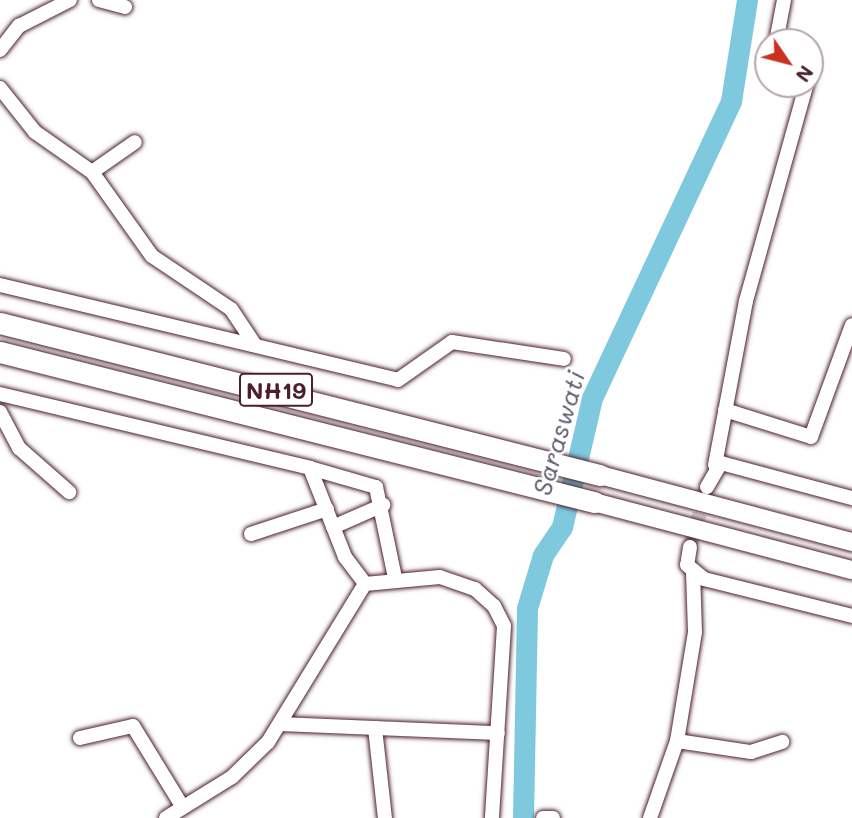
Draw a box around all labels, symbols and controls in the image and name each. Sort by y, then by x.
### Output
north arrow [754,28,824,98]
text: N [791,61,819,87]
water label: Saraswati [526,367,592,499]
road number: NH19 [238,370,314,410]

